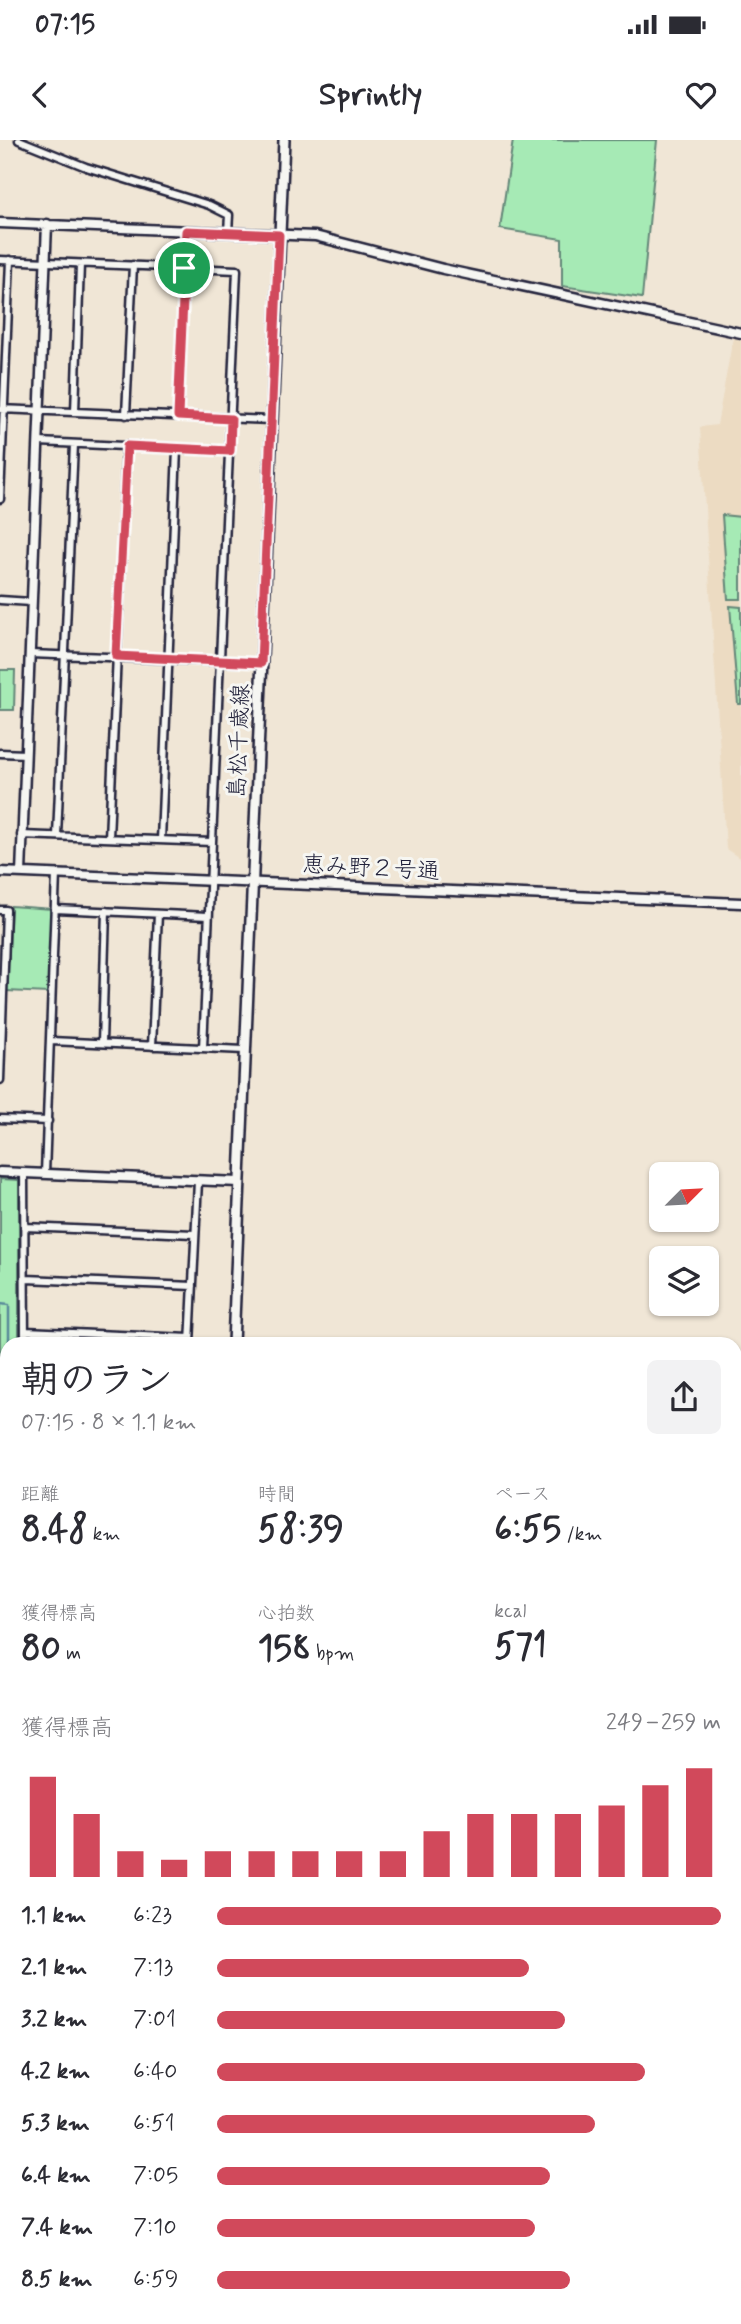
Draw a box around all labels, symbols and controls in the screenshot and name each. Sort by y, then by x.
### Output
text: 07:15 [35,8,95,42]
text: Sprintly [319,74,422,116]
icon: back [21,76,59,114]
icon: heart [682,76,720,114]
pin [154,238,214,298]
icon: arrive [165,249,203,287]
street label: 島松千歳線 [223,683,257,799]
street label: 恵み野２号通 [301,850,441,888]
north arrow [649,1162,719,1232]
map controls [649,1162,719,1316]
button: layers [649,1246,719,1316]
text: 朝のラン [21,1357,173,1406]
button: share [647,1360,721,1434]
text: 07:15 · 8 × 1.1 km [21,1408,196,1438]
text: 距離 [21,1482,59,1507]
text: 時間 [258,1482,296,1507]
text: ペース [494,1482,550,1507]
text: 8.48 [21,1507,88,1553]
text: 58:39 [258,1507,344,1553]
text: 6:55 [494,1507,561,1553]
text: km [88,1522,120,1547]
text: /km [561,1522,602,1547]
text: kcal [494,1599,526,1624]
text: 獲得標高 [21,1601,97,1626]
text: 心拍数 [258,1601,315,1626]
text: 571 [494,1624,547,1670]
text: 80 [21,1626,61,1672]
text: 158 [258,1626,311,1672]
text: m [61,1641,81,1666]
text: bpm [311,1641,354,1666]
text: 249–259 m [606,1708,721,1738]
text: 獲得標高 [21,1714,113,1744]
text: 1.1 km [21,1901,86,1931]
text: 6:23 [133,1901,172,1931]
text: 2.1 km [21,1953,87,1983]
text: 7:13 [133,1953,173,1983]
text: 3.2 km [21,2005,87,2035]
text: 7:01 [133,2005,176,2035]
text: 4.2 km [21,2057,90,2087]
text: 6:40 [133,2057,177,2087]
text: 5.3 km [21,2109,90,2139]
text: 6:51 [133,2109,175,2139]
text: 6.4 km [21,2161,91,2191]
text: 7:05 [133,2161,178,2191]
text: 7.4 km [21,2213,93,2243]
text: 7:10 [133,2213,177,2243]
text: 8.5 km [21,2265,92,2295]
text: 6:59 [133,2265,178,2295]

